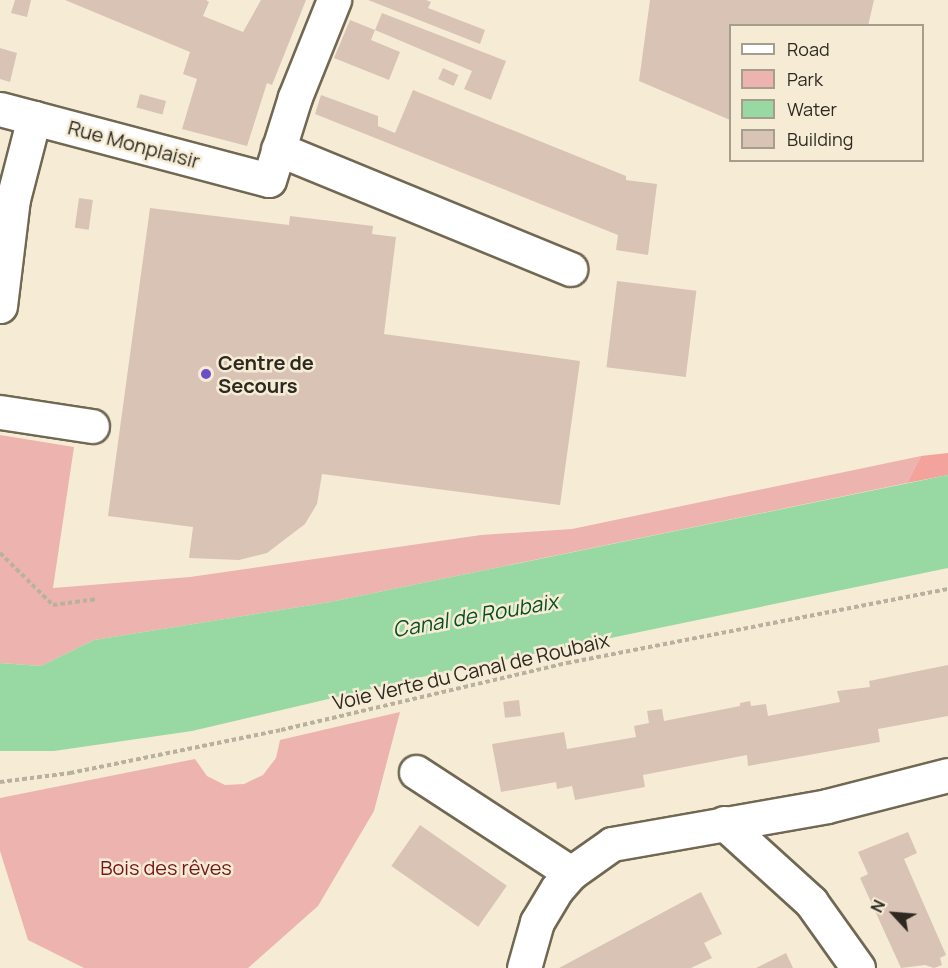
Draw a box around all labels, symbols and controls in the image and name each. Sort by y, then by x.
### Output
legend [729,24,924,162]
text: Road [787,37,830,61]
text: Park [787,67,823,91]
text: Water [787,97,837,121]
street label: Rue Monplaisir [66,115,202,173]
text: Building [787,127,853,151]
place label: Centre de Secours [218,350,314,397]
marker: Centre de Secours [199,367,213,381]
water label: Canal de Roubaix [391,588,559,642]
street label: Voie Verte du Canal de Roubaix [330,627,612,715]
park label: Bois des rêves [100,855,232,879]
north arrow [864,884,924,944]
text: N [865,896,890,916]

